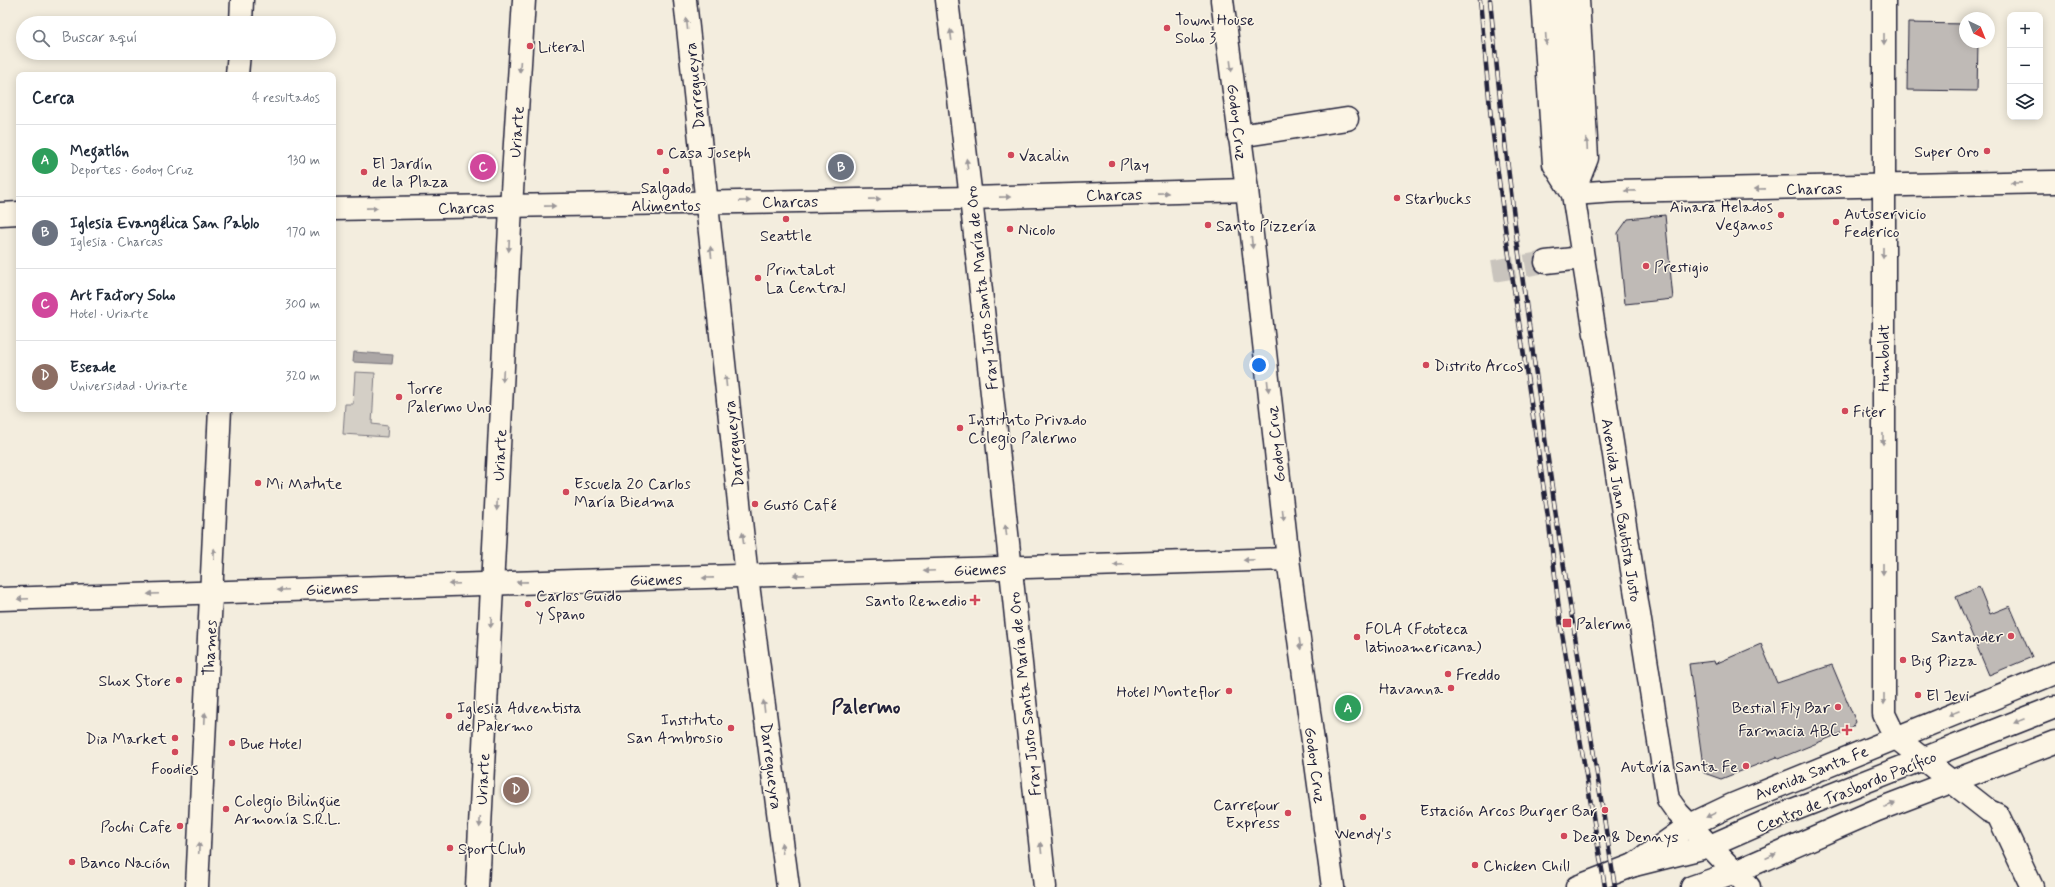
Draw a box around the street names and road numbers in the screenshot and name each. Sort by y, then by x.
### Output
street label: Darregueyra [680,41,710,130]
street label: Godoy Cruz [1221,83,1252,162]
street label: Uriarte [505,105,530,159]
street label: Charcas [1786,179,1842,200]
street label: Fray Justo Santa María de Oro [961,184,1004,391]
street label: Charcas [1086,185,1142,206]
street label: Charcas [762,192,818,213]
street label: Charcas [438,198,494,219]
street label: Humboldt [1874,324,1895,392]
street label: Darregueyra [719,399,749,488]
street label: Godoy Cruz [1262,404,1291,483]
street label: Avenida Juan Bautista Justo [1596,417,1645,604]
street label: Uriarte [489,428,512,482]
street label: Güemes [953,559,1007,582]
street label: Güemes [629,570,683,591]
street label: Güemes [305,578,359,601]
street label: Fray Justo Santa María de Oro [1004,590,1047,797]
street label: Thames [199,619,222,677]
street label: Darregueyra [755,722,786,811]
street label: Godoy Cruz [1299,726,1330,805]
street label: Avenida Santa Fe [1752,741,1872,806]
street label: Centro de Trasbordo Pacífico [1753,747,1940,838]
street label: Uriarte [472,752,495,806]

